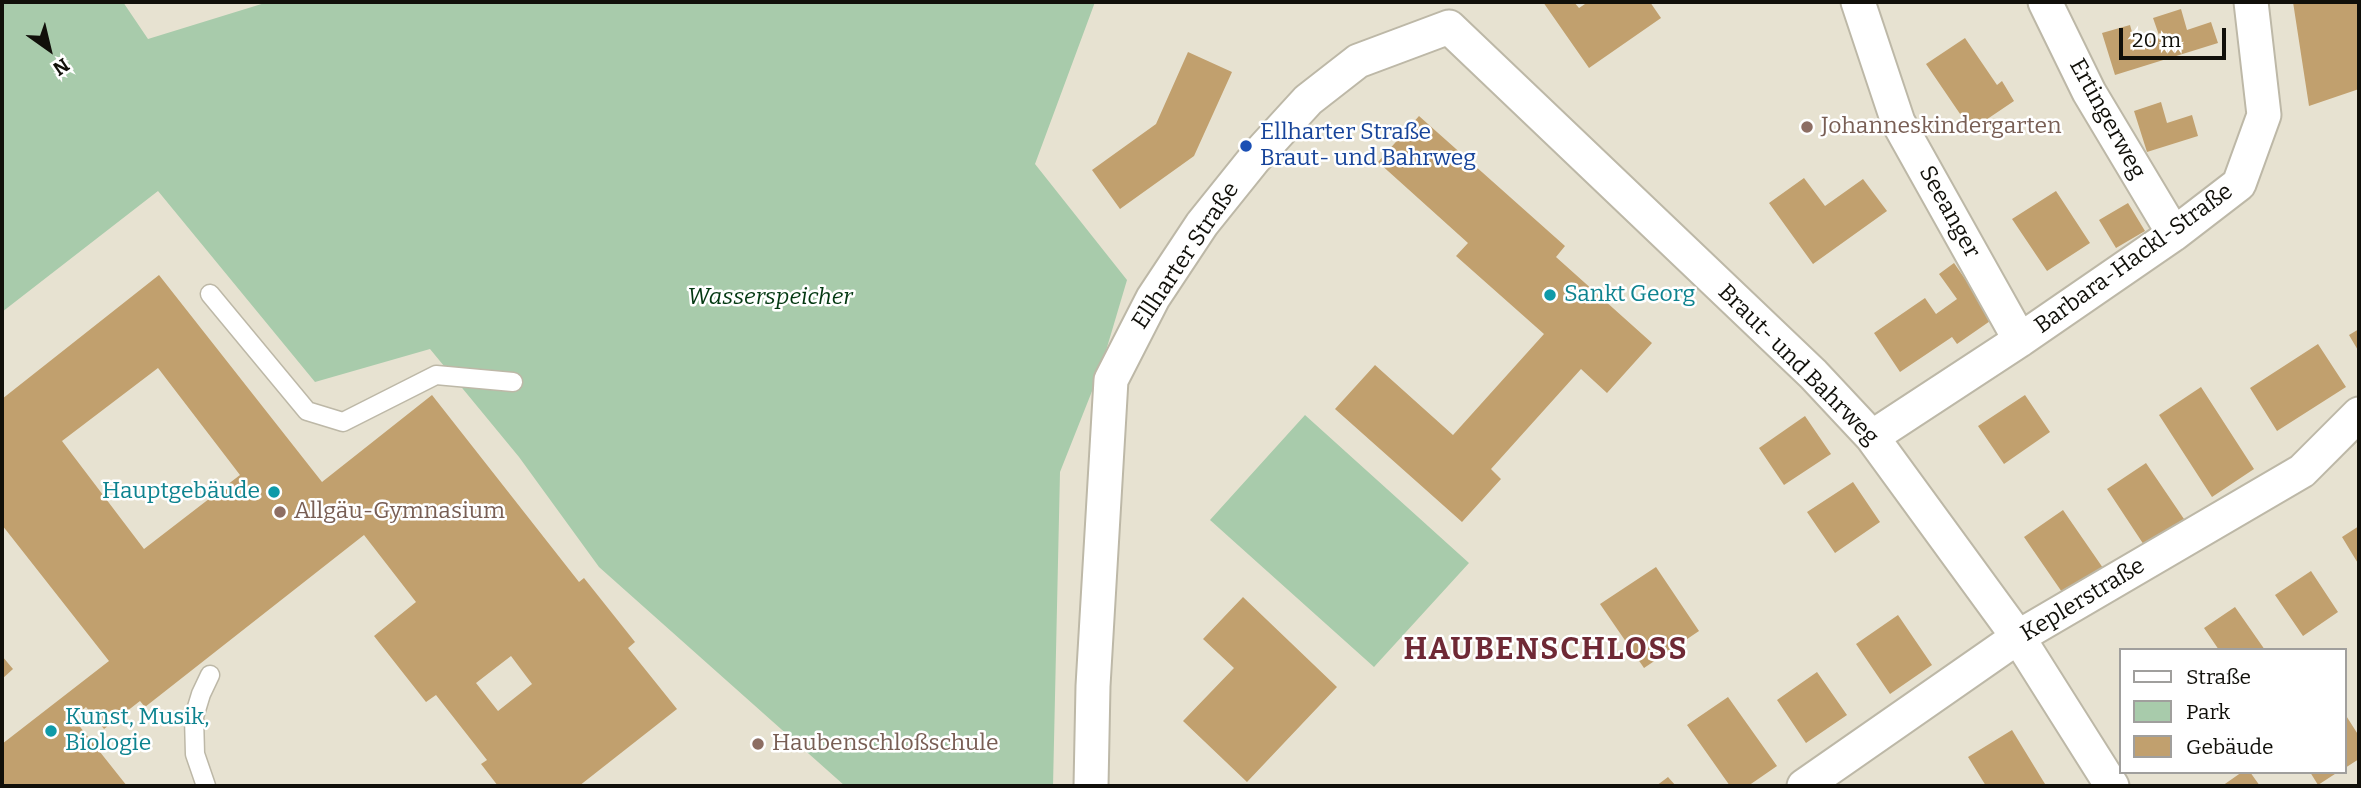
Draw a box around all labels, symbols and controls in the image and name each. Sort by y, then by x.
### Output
north arrow [14,14,84,84]
scale bar [2123,14,2230,58]
text: 20 m [2132,27,2181,53]
text: N [49,53,74,80]
street label: Ertingerweg [2063,54,2151,184]
place label: Johanneskindergarten [1821,113,2062,141]
place label: Ellharter Straße Braut- und Bahrweg [1260,119,1476,173]
marker: Johanneskindergarten [1799,119,1815,135]
marker: Ellharter Straße Braut- und Bahrweg [1238,138,1254,154]
street label: Seeanger [1912,161,1986,263]
street label: Ellharter Straße [1127,177,1245,335]
street label: Barbara-Hackl-Straße [2030,178,2238,340]
street label: Braut- und Bahrweg [1712,279,1884,451]
place label: Sankt Georg [1564,281,1695,309]
park label: Wasserspeicher [687,284,853,312]
marker: Sankt Georg [1542,287,1558,303]
place label: Hauptgebäude [102,478,260,506]
marker: Hauptgebäude [266,484,282,500]
place label: Allgäu-Gymnasium [294,498,505,526]
marker: Allgäu-Gymnasium [272,504,288,520]
street label: Keplerstraße [2016,552,2150,648]
district label: HAUBENSCHLOSS [1405,633,1687,669]
legend [2120,648,2347,774]
text: Straße [2186,664,2251,690]
text: Park [2186,699,2230,725]
place label: Kunst, Musik, Biologie [65,704,209,758]
marker: Kunst, Musik, Biologie [43,723,59,739]
place label: Haubenschloßschule [772,730,999,758]
text: Gebäude [2186,734,2274,760]
marker: Haubenschloßschule [750,736,766,752]

